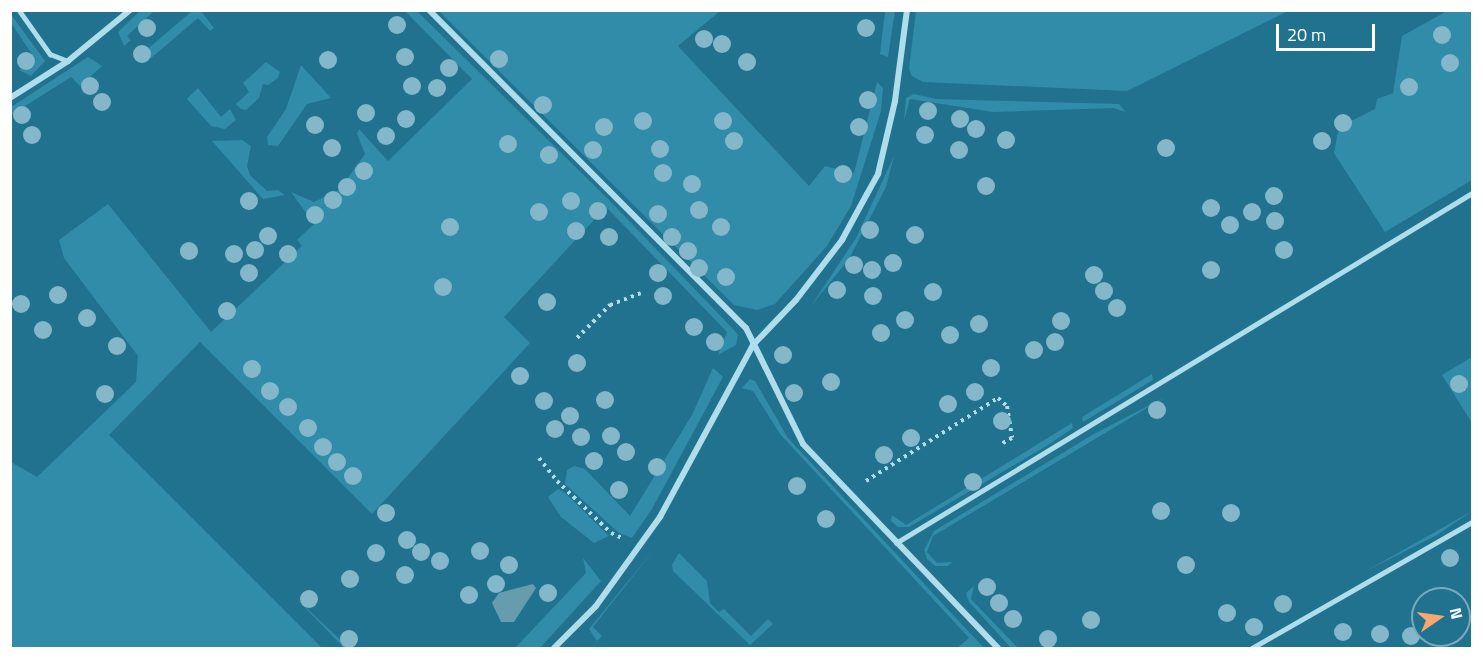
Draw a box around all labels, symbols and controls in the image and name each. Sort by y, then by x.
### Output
scale bar [1279,12,1378,50]
text: 20 m [1287,21,1326,48]
north arrow [1411,587,1471,647]
text: N [1444,605,1470,622]

